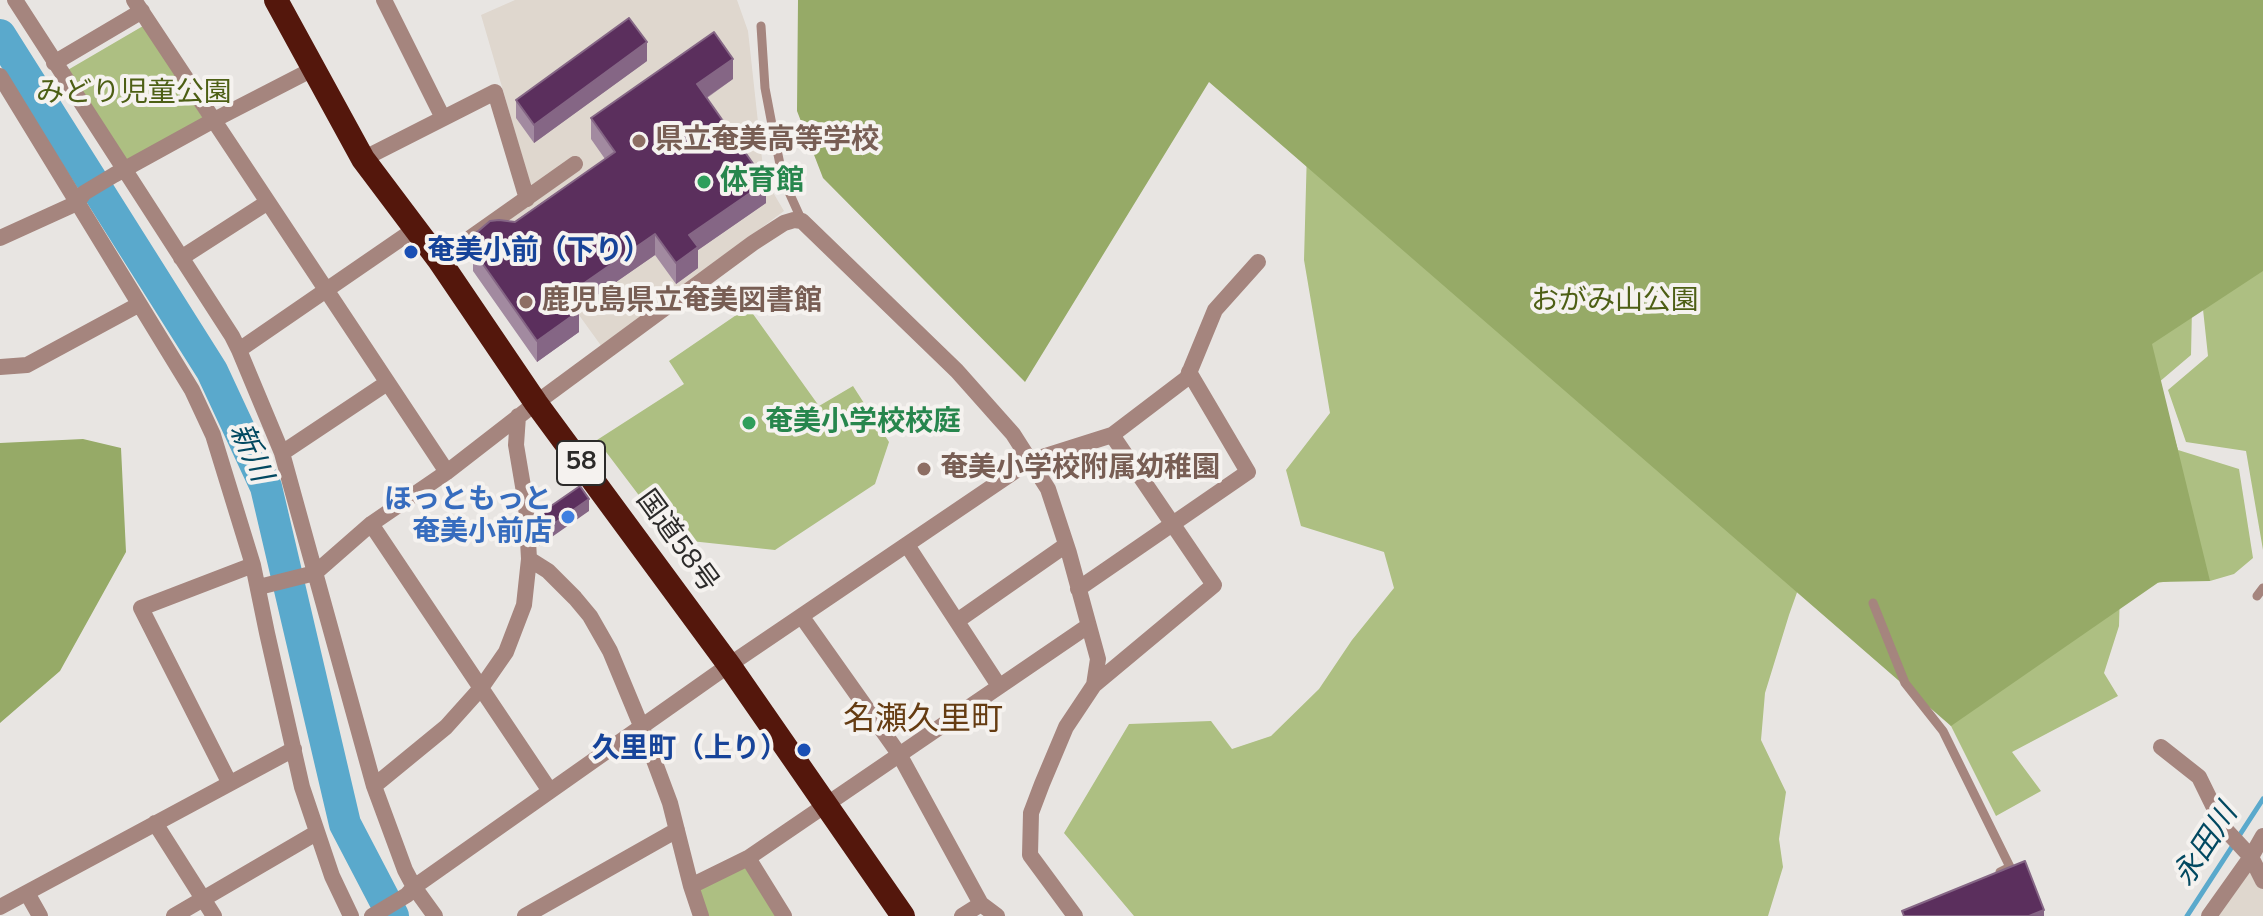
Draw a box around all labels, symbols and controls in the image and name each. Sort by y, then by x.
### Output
park label: みどり児童公園 [36,77,232,111]
place label: 県立奄美高等学校 [655,124,879,158]
marker: 県立奄美高等学校 [630,132,648,150]
place label: 体育館 [720,165,804,199]
marker: 体育館 [695,173,713,191]
place label: 奄美小前（下り） [427,235,651,269]
marker: 奄美小前（下り） [402,243,420,261]
place label: 鹿児島県立奄美図書館 [542,285,822,319]
park label: おがみ山公園 [1531,285,1699,319]
marker: 鹿児島県立奄美図書館 [517,293,535,311]
place label: 奄美小学校校庭 [765,406,961,440]
marker: 奄美小学校校庭 [740,414,758,432]
water label: 新川 [220,418,278,488]
road number: 58 [557,441,605,485]
place label: 奄美小学校附属幼稚園 [940,452,1220,486]
marker: 奄美小学校附属幼稚園 [915,460,933,478]
place label: ほっともっと 奄美小前店 [384,484,552,550]
street label: 国道58号 [628,485,724,599]
marker: ほっともっと 奄美小前店 [559,508,577,526]
district label: 名瀬久里町 [843,702,1003,740]
place label: 久里町（上り） [592,733,788,767]
marker: 久里町（上り） [795,741,813,759]
water label: 永田川 [2167,798,2247,894]

